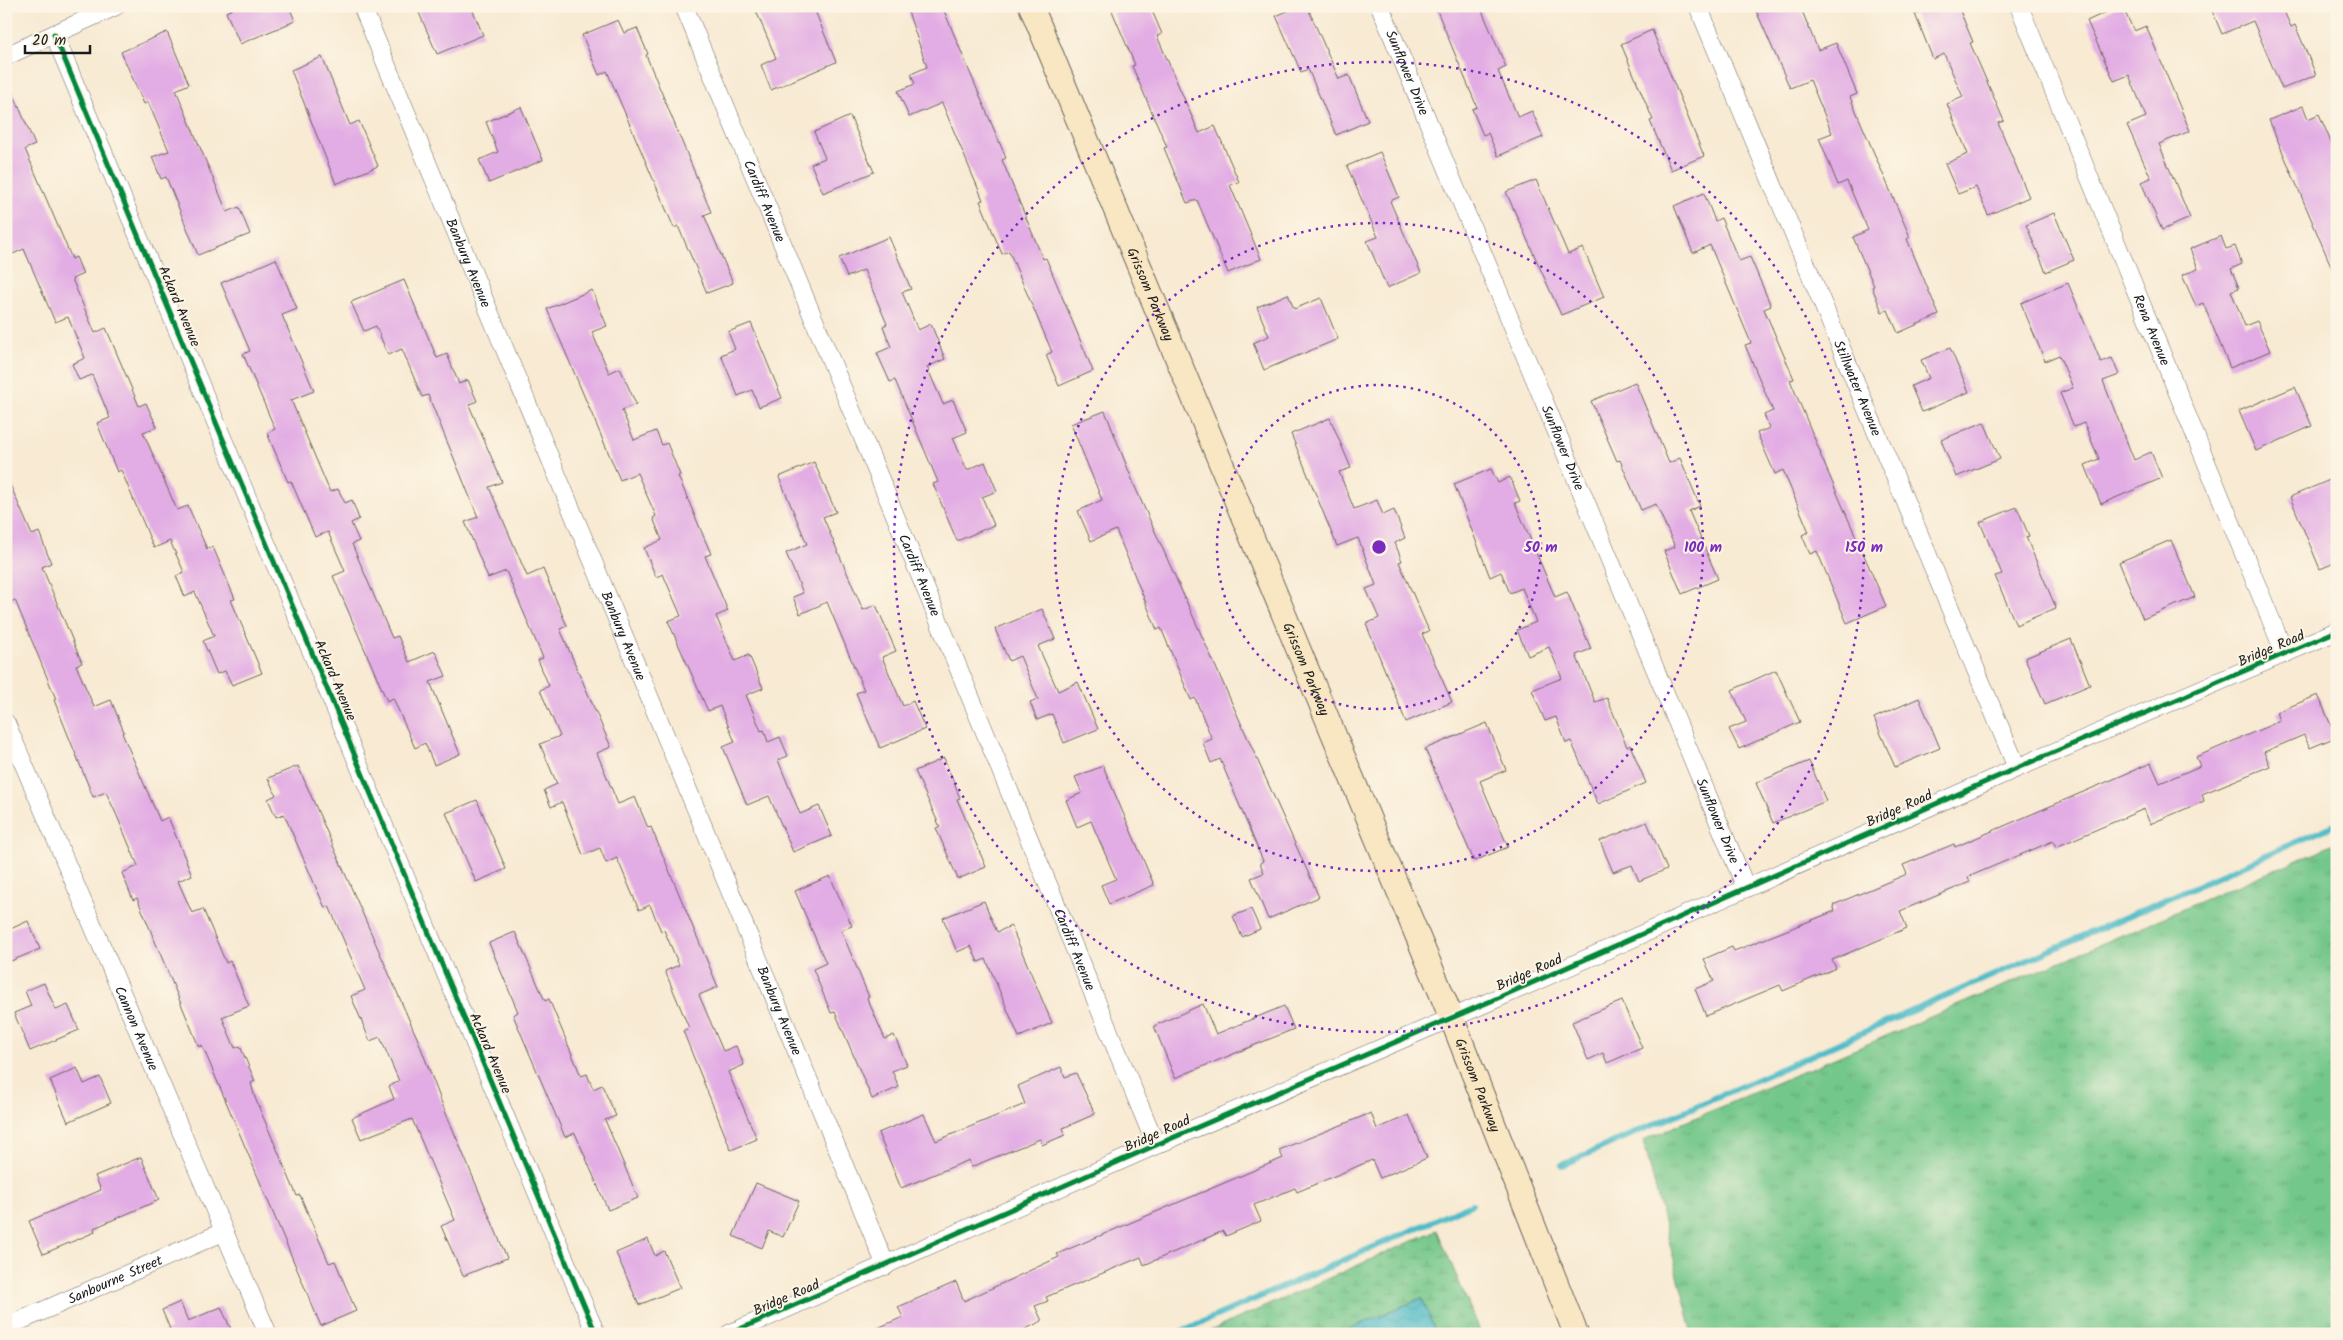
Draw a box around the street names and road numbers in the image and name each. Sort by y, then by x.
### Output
street label: Sunflower Drive [1379,27,1435,120]
street label: Cardiff Avenue [737,157,791,247]
street label: Banbury Avenue [439,215,497,312]
street label: Grissom Parkway [1121,244,1179,345]
street label: Ackard Avenue [152,262,206,351]
street label: Rena Avenue [2126,291,2176,370]
street label: Stillwater Avenue [1827,337,1887,440]
street label: Sunflower Drive [1535,402,1590,495]
street label: Cardiff Avenue [892,531,946,621]
street label: Banbury Avenue [595,588,652,685]
street label: Grissom Parkway [1276,619,1335,720]
street label: Bridge Road [2235,625,2309,673]
street label: Ackard Avenue [308,636,362,725]
street label: Sunflower Drive [1690,775,1745,868]
street label: Bridge Road [1863,784,1937,833]
street label: Cardiff Avenue [1047,905,1101,995]
street label: Bridge Road [1493,948,1567,997]
street label: Banbury Avenue [750,963,808,1060]
street label: Cannon Avenue [108,983,164,1075]
street label: Ackard Avenue [463,1009,517,1098]
street label: Grissom Parkway [1449,1035,1506,1136]
street label: Bridge Road [1121,1109,1195,1158]
street label: Sanbourne Street [65,1250,167,1311]
street label: Bridge Road [750,1274,824,1322]

